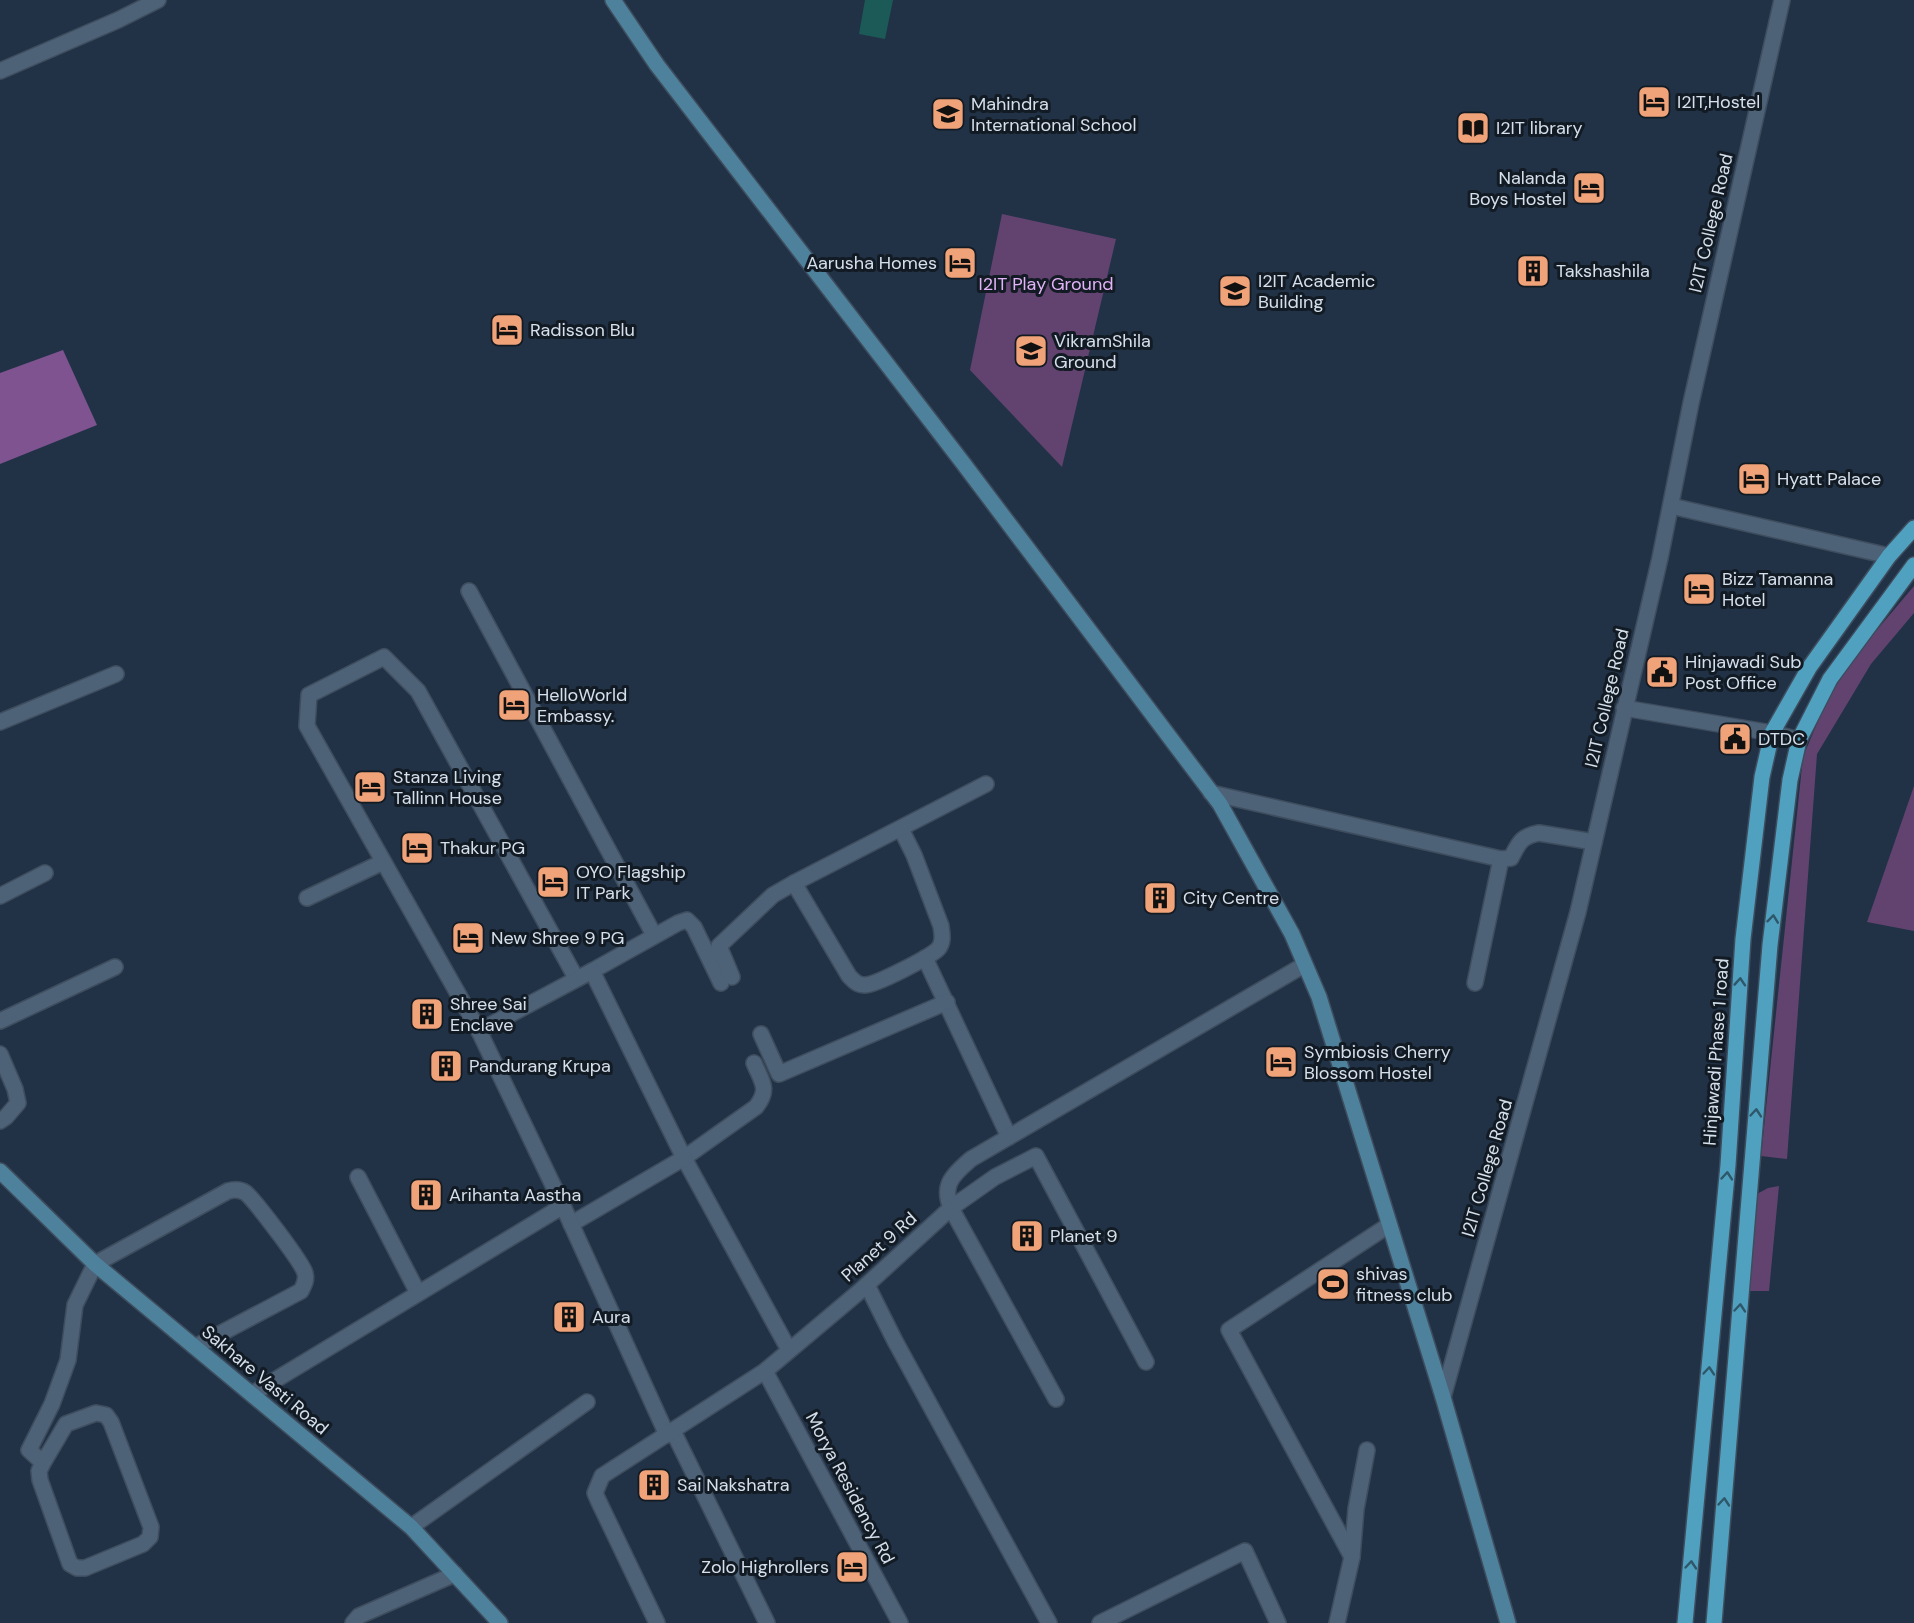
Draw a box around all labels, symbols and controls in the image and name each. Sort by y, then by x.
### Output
hotel icon: I2IT,Hostel [1636,84,1672,120]
place label: I2IT,Hostel [1677,90,1760,114]
place label: Mahindra International School [971,92,1137,137]
school or university icon: Mahindra International School [930,96,966,132]
library icon: I2IT library [1455,110,1491,146]
place label: I2IT library [1496,116,1582,140]
street label: I2IT College Road [1683,151,1739,295]
place label: Nalanda Boys Hostel [1469,166,1566,211]
hotel icon: Nalanda Boys Hostel [1571,170,1607,206]
hotel icon: Aarusha Homes [942,245,978,281]
place label: Aarusha Homes [806,251,937,275]
building icon: Takshashila [1515,253,1551,289]
place label: Takshashila [1556,259,1650,283]
place label: I2IT Academic Building [1258,269,1375,314]
park label: I2IT Play Ground [978,272,1114,296]
school or university icon: I2IT Academic Building [1217,273,1253,309]
hotel icon: Radisson Blu [489,312,525,348]
place label: Radisson Blu [530,318,635,342]
place label: VikramShila Ground [1054,329,1151,374]
school or university icon: VikramShila Ground [1013,333,1049,369]
hotel icon: Hyatt Palace [1736,461,1772,497]
place label: Hyatt Palace [1777,467,1881,491]
place label: Bizz Tamanna Hotel [1722,567,1833,612]
hotel icon: Bizz Tamanna Hotel [1681,571,1717,607]
street label: I2IT College Road [1579,626,1635,770]
place label: Hinjawadi Sub Post Office [1685,650,1802,695]
public building icon: Hinjawadi Sub Post Office [1644,654,1680,690]
place label: HelloWorld Embassy. [537,683,627,728]
hotel icon: HelloWorld Embassy. [496,687,532,723]
public building icon: DTDC [1717,721,1753,757]
place label: DTDC [1758,727,1805,751]
place label: Stanza Living Tallinn House [393,765,502,810]
hotel icon: Stanza Living Tallinn House [352,769,388,805]
hotel icon: Thakur PG [399,830,435,866]
place label: Thakur PG [440,836,525,860]
place label: OYO Flagship IT Park [576,860,686,905]
hotel icon: OYO Flagship IT Park [535,864,571,900]
building icon: City Centre [1142,880,1178,916]
place label: City Centre [1183,886,1279,910]
one-way arrow [1767,914,1779,924]
hotel icon: New Shree 9 PG [450,920,486,956]
place label: New Shree 9 PG [491,926,624,950]
street label: Hinjawadi Phase 1 road [1697,958,1735,1146]
one-way arrow [1733,977,1746,986]
place label: Shree Sai Enclave [450,992,527,1037]
building icon: Shree Sai Enclave [409,996,445,1032]
place label: Symbiosis Cherry Blossom Hostel [1304,1040,1451,1085]
hotel icon: Symbiosis Cherry Blossom Hostel [1263,1044,1299,1080]
building icon: Pandurang Krupa [428,1048,464,1084]
place label: Pandurang Krupa [469,1054,611,1078]
street label: I2IT College Road [1456,1096,1518,1240]
one-way arrow [1749,1109,1762,1118]
one-way arrow [1720,1172,1733,1181]
building icon: Arihanta Aastha [408,1177,444,1213]
place label: Arihanta Aastha [449,1183,581,1207]
street label: Planet 9 Rd [836,1207,922,1287]
building icon: Planet 9 [1009,1218,1045,1254]
place label: Planet 9 [1050,1224,1118,1248]
place label: shivas fitness club [1356,1262,1453,1307]
sports icon: shivas fitness club [1315,1266,1351,1302]
building icon: Aura [551,1299,587,1335]
one-way arrow [1733,1303,1746,1312]
place label: Aura [592,1305,631,1329]
street label: Sakhare Vasti Road [197,1320,333,1440]
one-way arrow [1703,1366,1716,1375]
street label: Morya Residency Rd [800,1408,900,1568]
building icon: Sai Nakshatra [636,1467,672,1503]
place label: Sai Nakshatra [677,1473,790,1497]
one-way arrow [1717,1497,1730,1506]
hotel icon: Zolo Highrollers [834,1549,870,1585]
place label: Zolo Highrollers [701,1555,829,1579]
one-way arrow [1684,1560,1697,1569]

